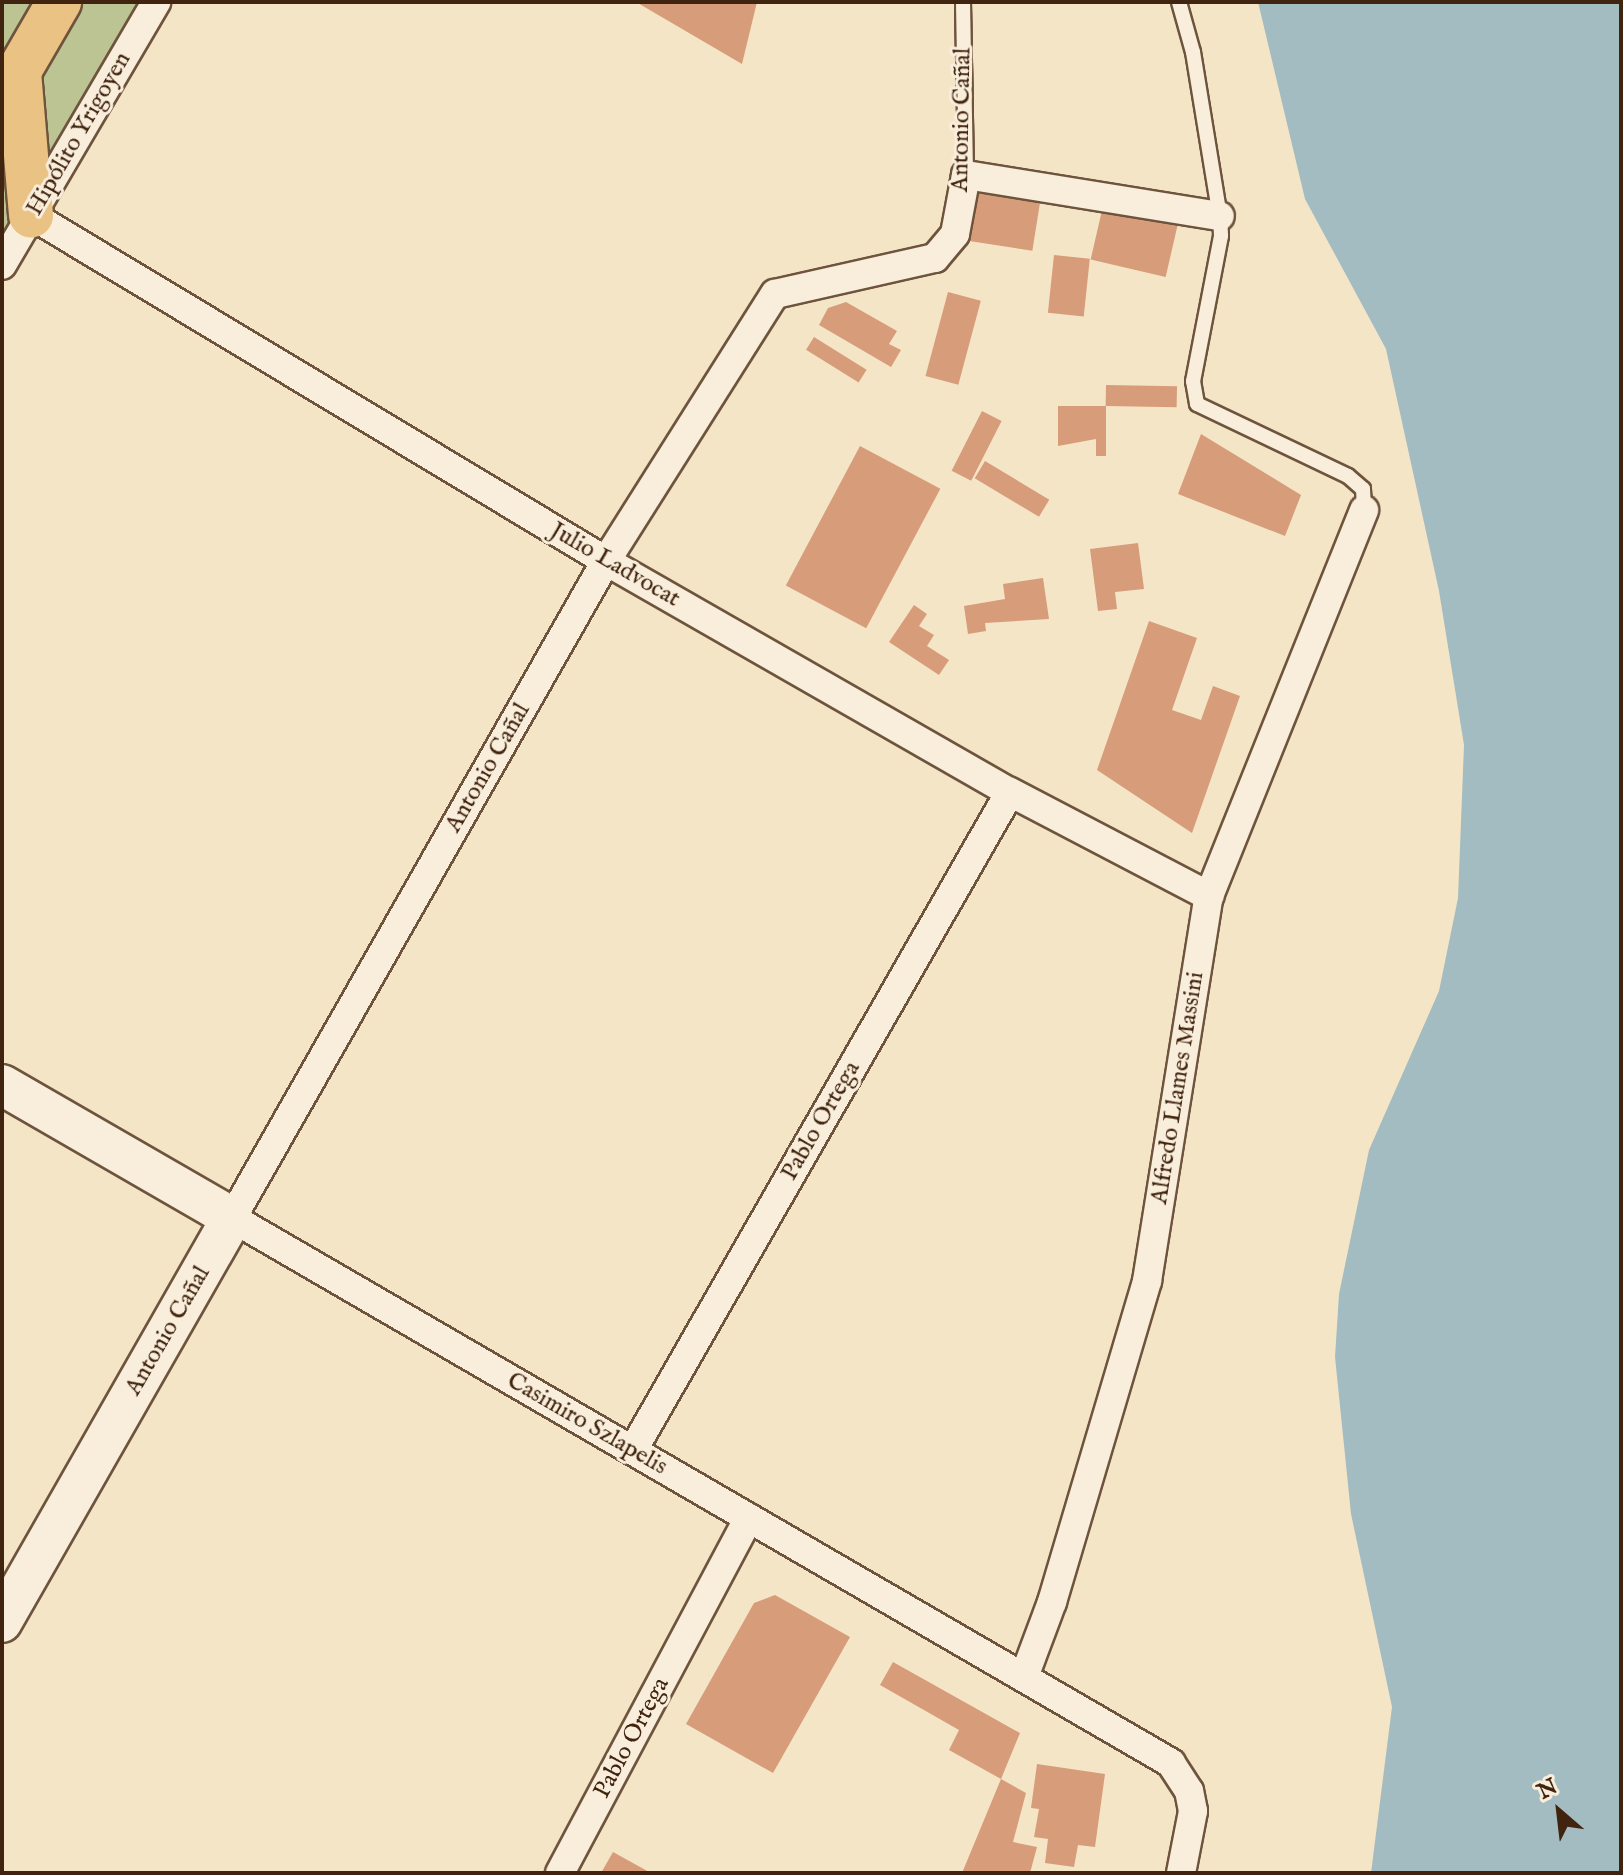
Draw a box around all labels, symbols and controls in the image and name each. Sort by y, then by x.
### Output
street label: Hipólito Yrigoyen [21,47,137,221]
street label: Antonio Cañal [946,48,978,192]
street label: Julio Ladvocat [545,516,685,614]
street label: Antonio Cañal [439,698,537,838]
street label: Alfredo Llames Massini [1145,970,1211,1206]
street label: Pablo Ortega [775,1056,867,1186]
street label: Antonio Cañal [119,1261,217,1401]
street label: Casimiro Szlapelis [502,1366,672,1482]
street label: Pablo Ortega [588,1673,676,1803]
north arrow [1519,1771,1599,1851]
text: N [1533,1773,1563,1807]

